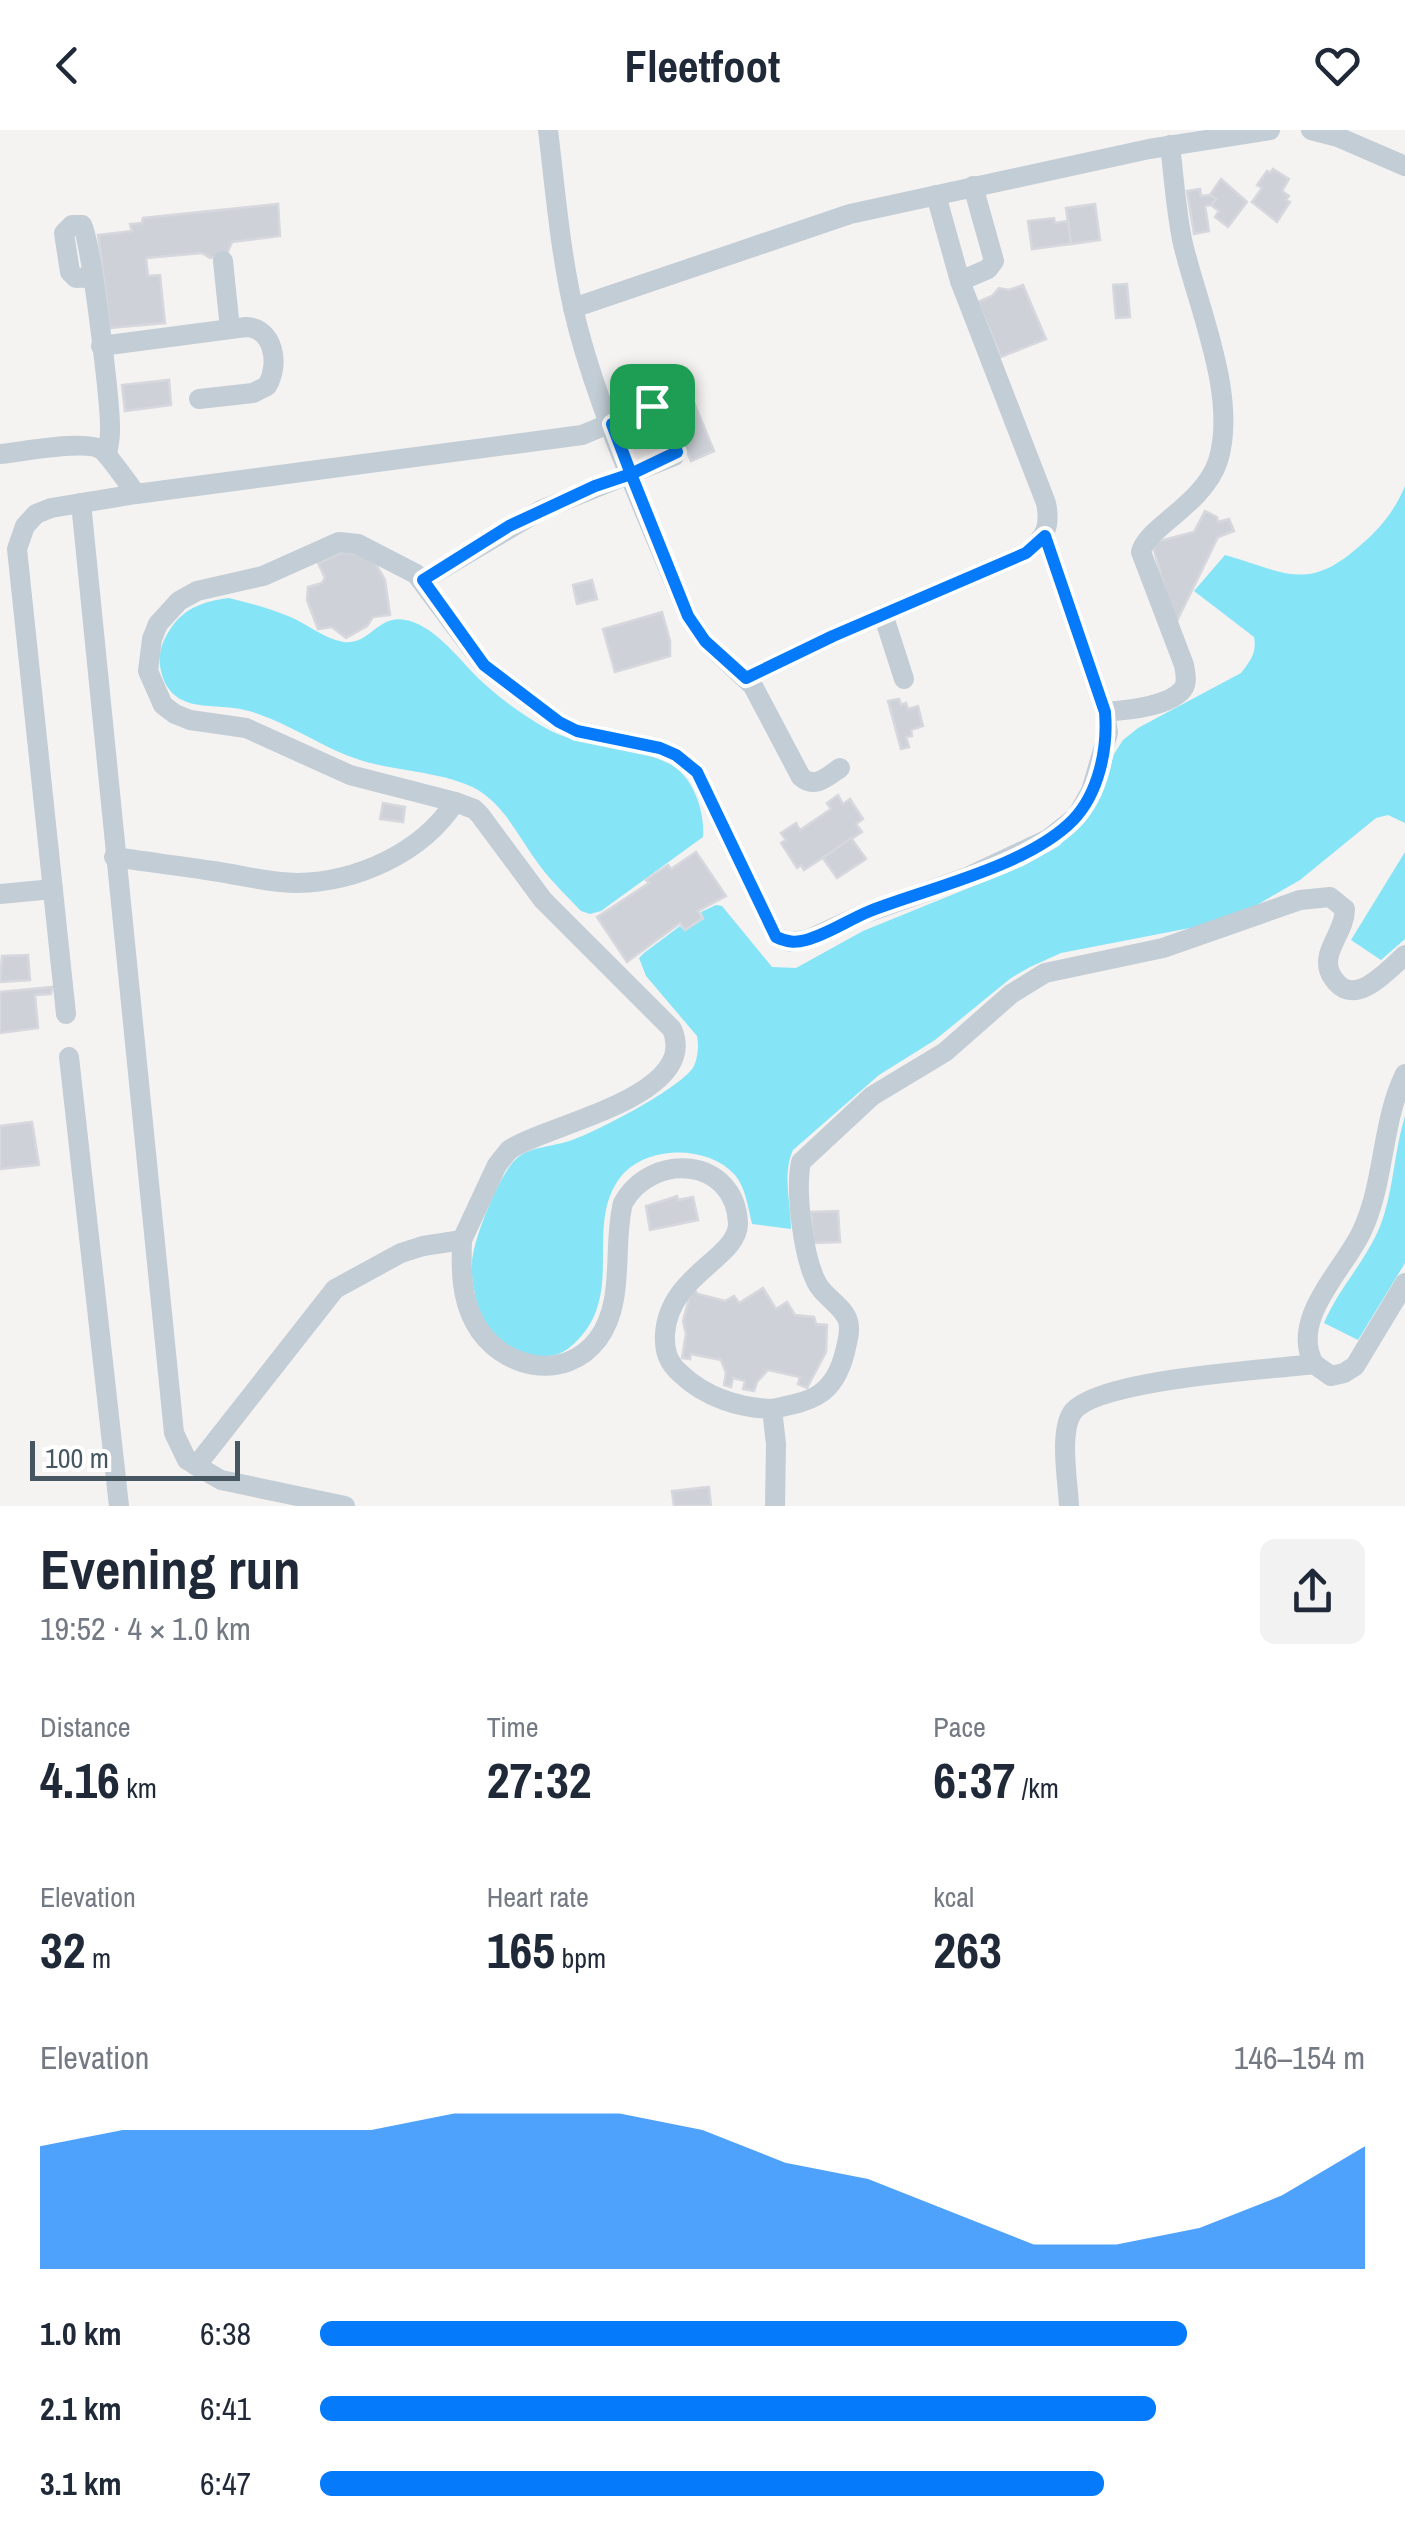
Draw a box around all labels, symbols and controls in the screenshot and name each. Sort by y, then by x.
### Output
text: Fleetfoot [625,35,780,96]
icon: back [40,38,95,93]
icon: heart [1310,38,1365,93]
pin [610,364,695,449]
icon: arrive [625,379,680,434]
scale bar [30,1436,240,1480]
text: 100 m [45,1439,109,1477]
text: Evening run [40,1532,301,1606]
button: share [1260,1539,1365,1644]
text: 19:52 · 4 × 1.0 km [40,1607,251,1650]
text: Distance [40,1708,131,1746]
text: Time [487,1708,538,1746]
text: Pace [933,1708,986,1746]
text: 4.16 [40,1746,120,1814]
text: 27:32 [487,1746,592,1814]
text: 6:37 [933,1746,1015,1814]
text: km [120,1769,157,1807]
text: /km [1015,1769,1059,1807]
text: Elevation [40,1878,136,1916]
text: Heart rate [487,1878,589,1916]
text: kcal [933,1878,974,1916]
text: 32 [40,1916,86,1984]
text: 165 [487,1916,555,1984]
text: 263 [933,1916,1002,1984]
text: m [86,1939,111,1977]
text: bpm [555,1939,606,1977]
text: Elevation [40,2036,149,2079]
text: 146–154 m [1234,2036,1365,2079]
text: 1.0 km [40,2312,122,2355]
text: 6:38 [200,2312,251,2355]
text: 2.1 km [40,2387,122,2430]
text: 6:41 [200,2387,251,2430]
text: 3.1 km [40,2462,122,2505]
text: 6:47 [200,2462,251,2505]

